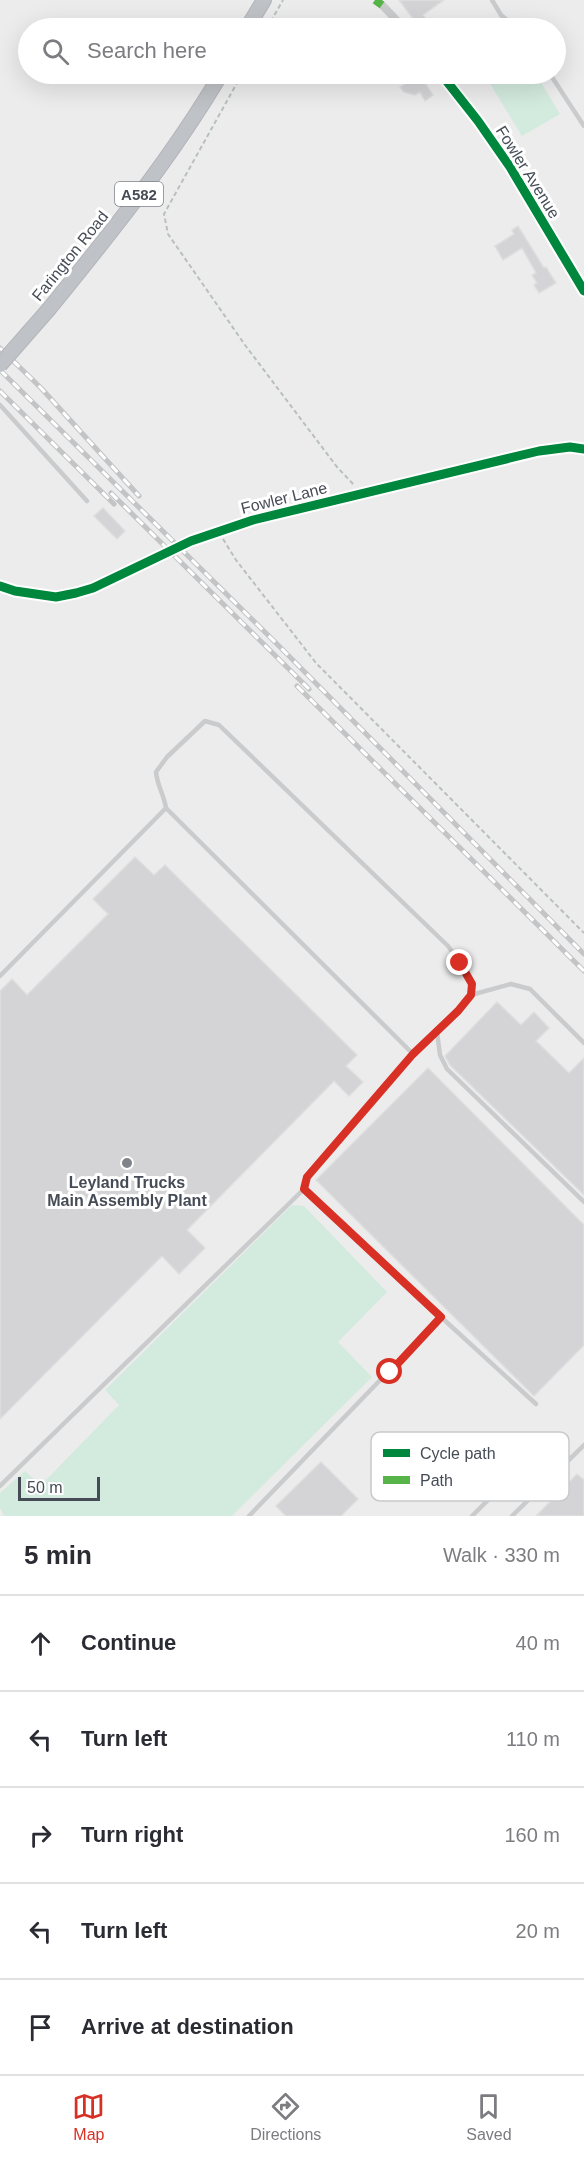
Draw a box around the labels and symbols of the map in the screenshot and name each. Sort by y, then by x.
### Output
street label: Fowler Avenue [493,123,563,221]
road number: A582 [115,182,163,206]
street label: Farington Road [29,208,111,304]
street label: Fowler Lane [239,479,329,517]
route end [446,949,472,975]
marker: Leyland Trucks Main Assembly Plant [120,1156,134,1170]
place label: Leyland Trucks Main Assembly Plant [47,1174,207,1209]
route start [376,1358,402,1384]
legend [371,1432,569,1501]
text: Cycle path [420,1445,496,1462]
text: Path [420,1472,453,1489]
scale bar [18,1474,100,1502]

